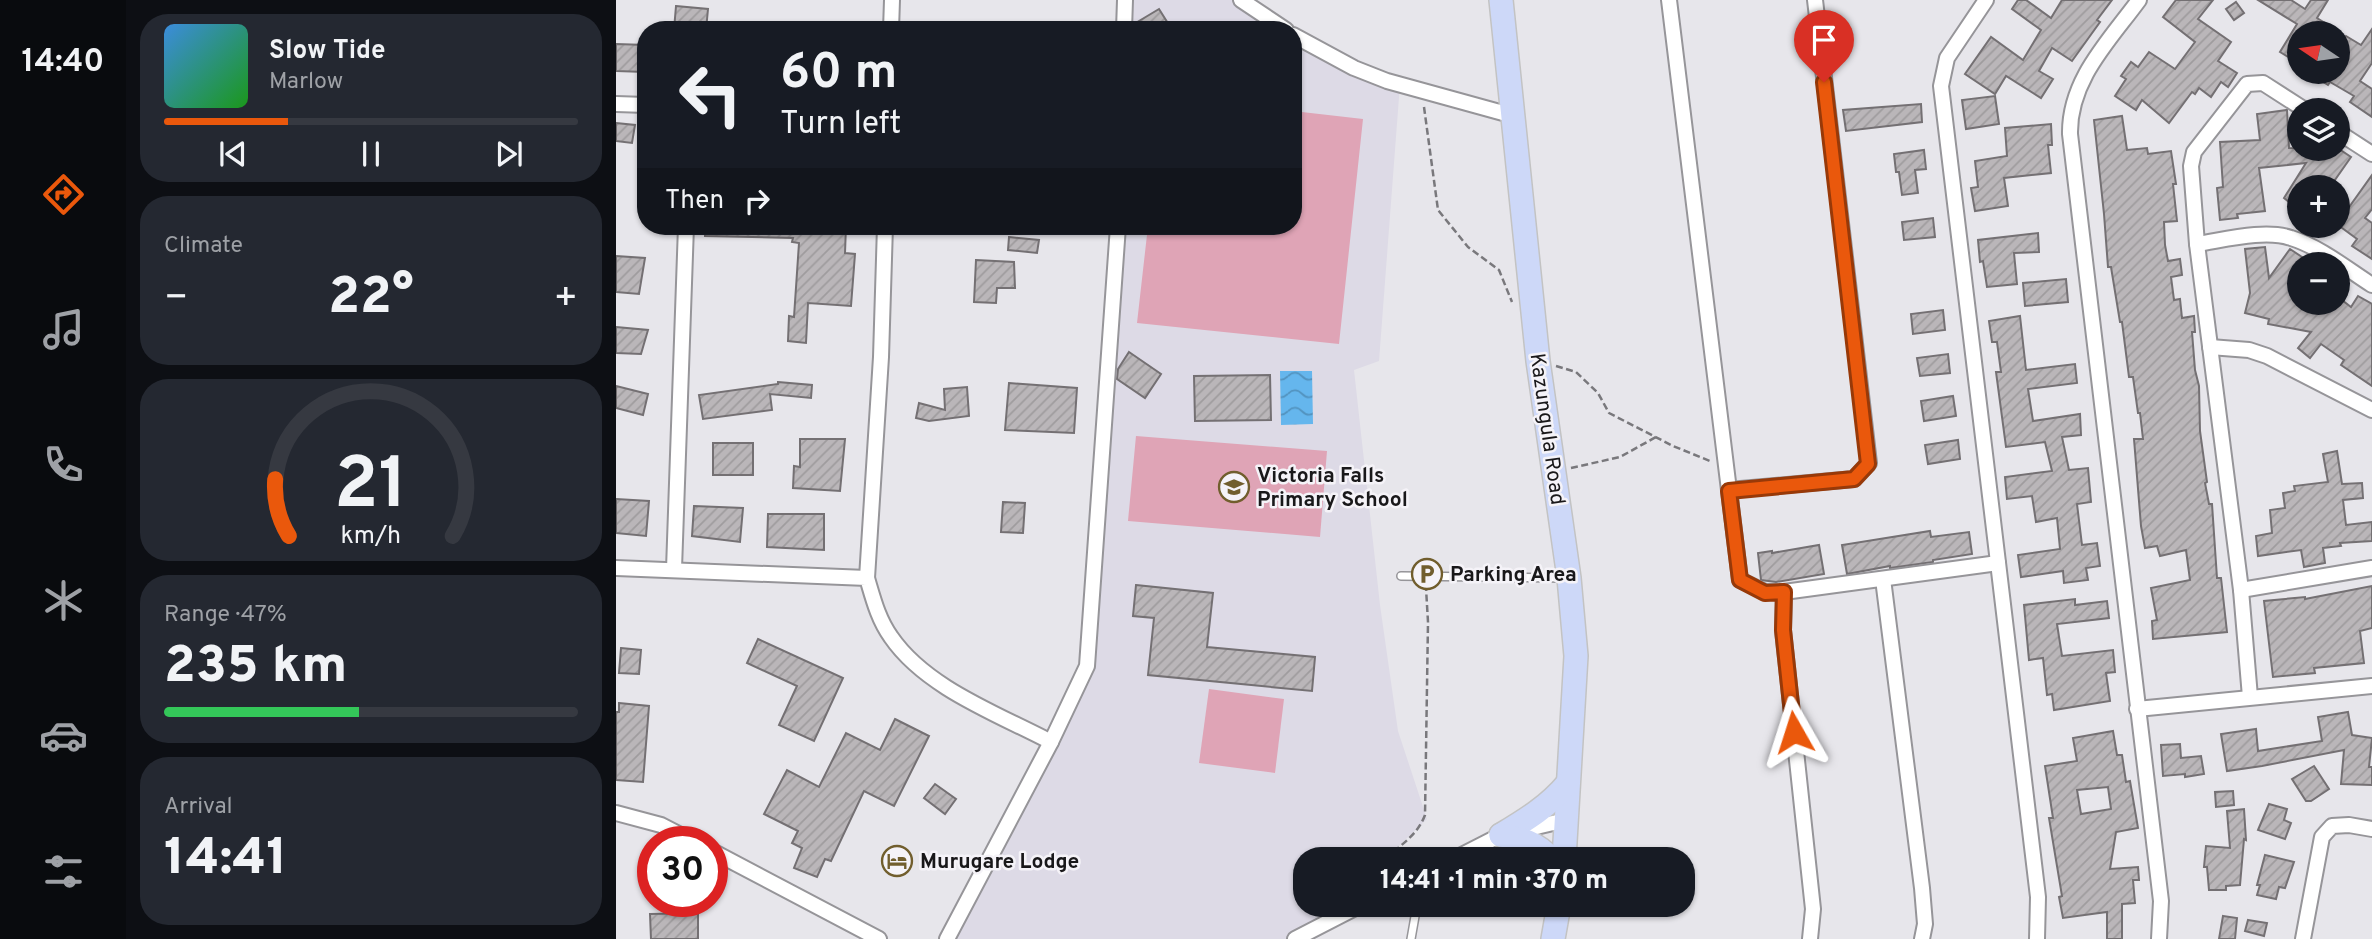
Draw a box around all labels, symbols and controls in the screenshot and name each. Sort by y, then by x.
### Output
pin [1794,10,1854,82]
icon: arrive [1805,21,1843,59]
north arrow [2287,21,2350,84]
map controls [2287,21,2350,315]
text: Slow Tide [269,35,386,68]
text: 14:40 [22,43,104,83]
text: 60 m [780,44,898,106]
icon: left [665,49,756,140]
text: Marlow [269,68,343,97]
button: layers [2287,98,2350,161]
text: Turn left [780,105,901,145]
icon: previous [214,135,252,173]
icon: pause [352,135,390,173]
icon: next [490,135,528,173]
icon: directions [39,170,88,219]
button: + [2287,175,2350,238]
icon: right [738,182,776,220]
text: Then [665,185,724,218]
text: Climate [164,232,243,261]
button: − [2287,252,2350,315]
text: 22° [328,266,414,332]
text: − [164,275,189,324]
text: + [553,275,578,324]
icon: music [39,305,88,354]
street label: Kazungula Road [1522,352,1571,507]
icon: phone [39,440,88,489]
text: 21 [334,442,408,534]
place label: Victoria Falls Primary School [1257,463,1408,514]
school or university icon: Victoria Falls Primary School [1217,470,1251,504]
text: km/h [341,520,401,552]
parking icon: Parking Area [1410,557,1444,591]
place label: Parking Area [1450,562,1577,589]
icon: climate [39,576,88,625]
text: Range · 47% [164,601,287,630]
text: 235 km [164,635,347,701]
position arrow [1757,695,1831,769]
icon: car [39,711,88,760]
text: Arrival [164,793,233,822]
speed limit sign: 30 [637,826,728,917]
text: 14:41 [164,827,288,893]
hotel icon: Murugare Lodge [880,844,914,878]
icon: filters [39,847,88,896]
place label: Murugare Lodge [920,849,1079,876]
text: 14:41 · 1 min · 370 m [1380,865,1608,898]

